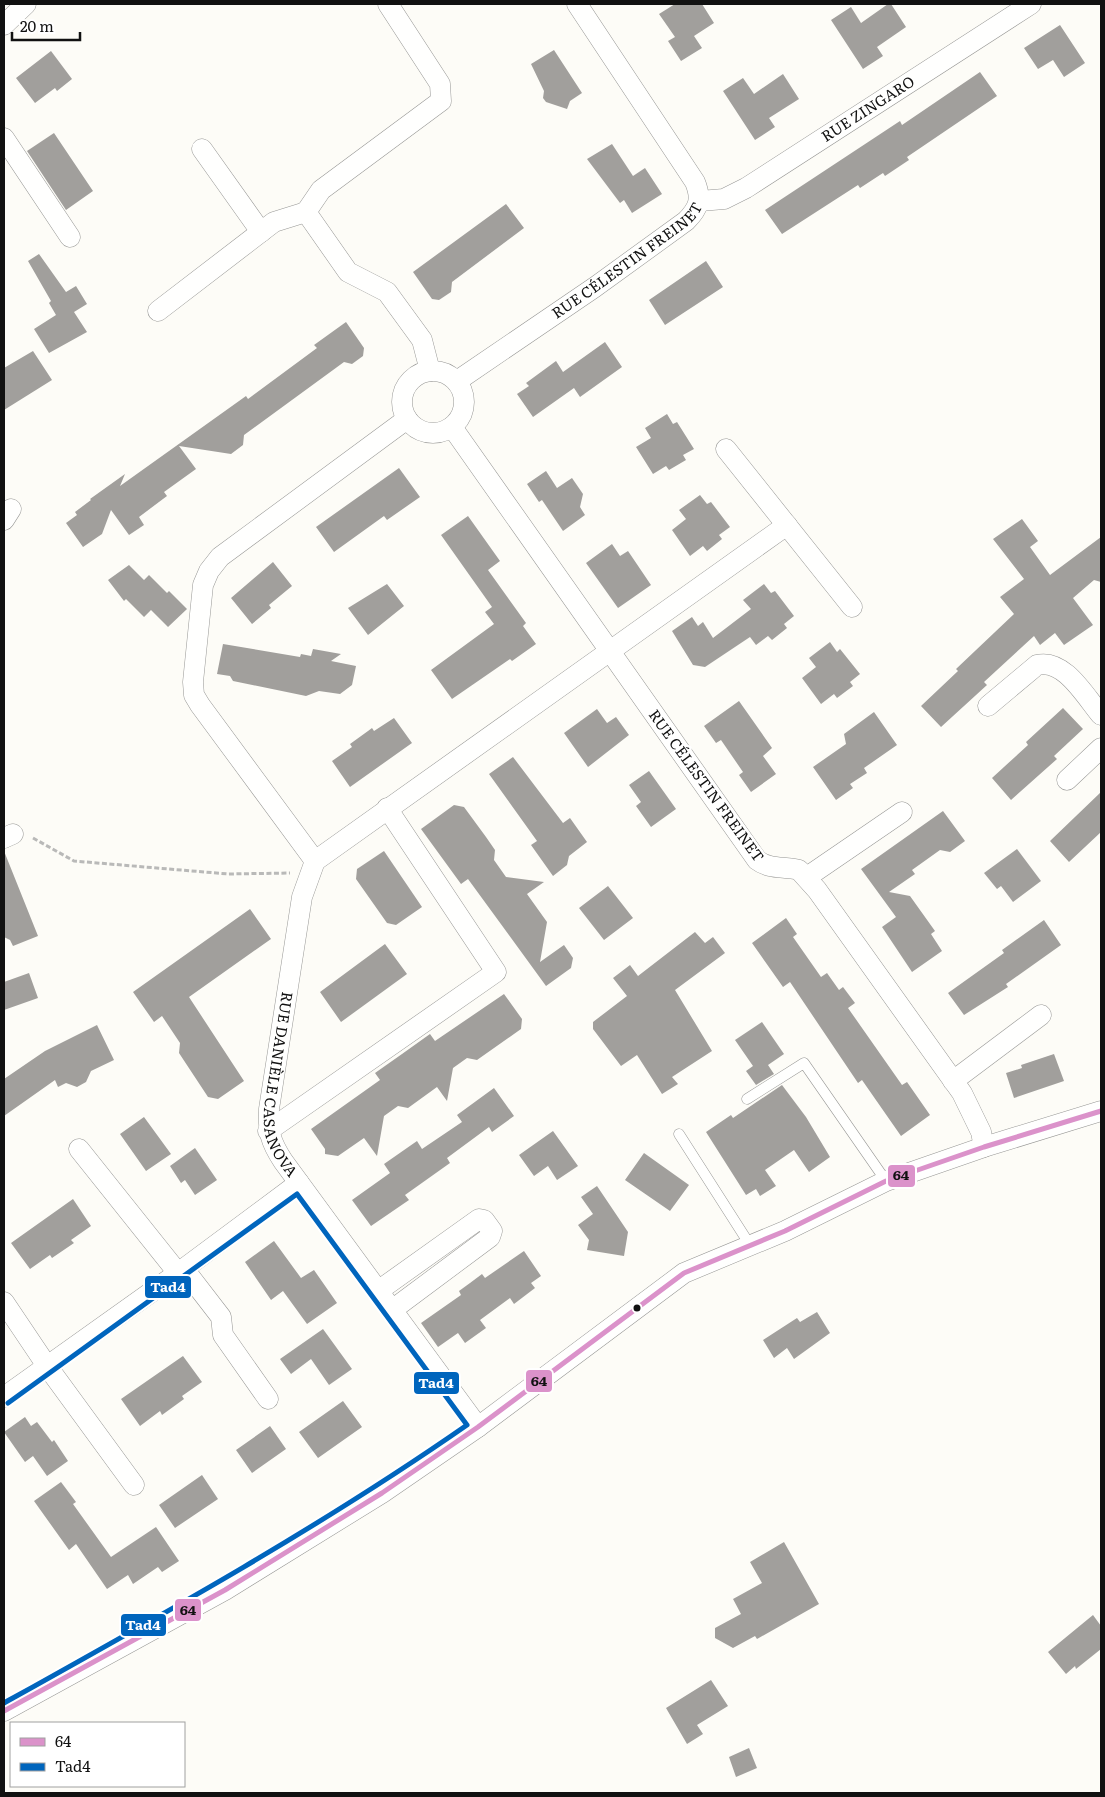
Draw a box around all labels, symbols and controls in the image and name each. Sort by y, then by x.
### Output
scale bar [12,10,80,42]
text: 20 m [20,14,54,37]
street label: RUE ZINGARO [816,69,919,147]
street label: RUE CÉLESTIN FREINET [546,198,707,323]
street label: RUE CÉLESTIN FREINET [644,704,771,866]
street label: RUE DANIÈLE CASANOVA [259,990,304,1181]
line badge: 64 [887,1164,916,1188]
text: 64 [893,1164,910,1184]
line badge: Tad4 [144,1275,192,1299]
text: Tad4 [150,1276,186,1296]
unlabelled marker [632,1303,642,1313]
line badge: 64 [525,1369,553,1393]
text: 64 [531,1370,548,1390]
line badge: Tad4 [413,1371,460,1395]
text: Tad4 [418,1372,454,1392]
line badge: 64 [174,1598,202,1622]
text: 64 [180,1599,197,1619]
line badge: Tad4 [120,1613,167,1637]
text: Tad4 [125,1614,161,1634]
legend [10,1722,185,1787]
text: 64 [55,1729,71,1752]
text: Tad4 [55,1754,90,1777]

